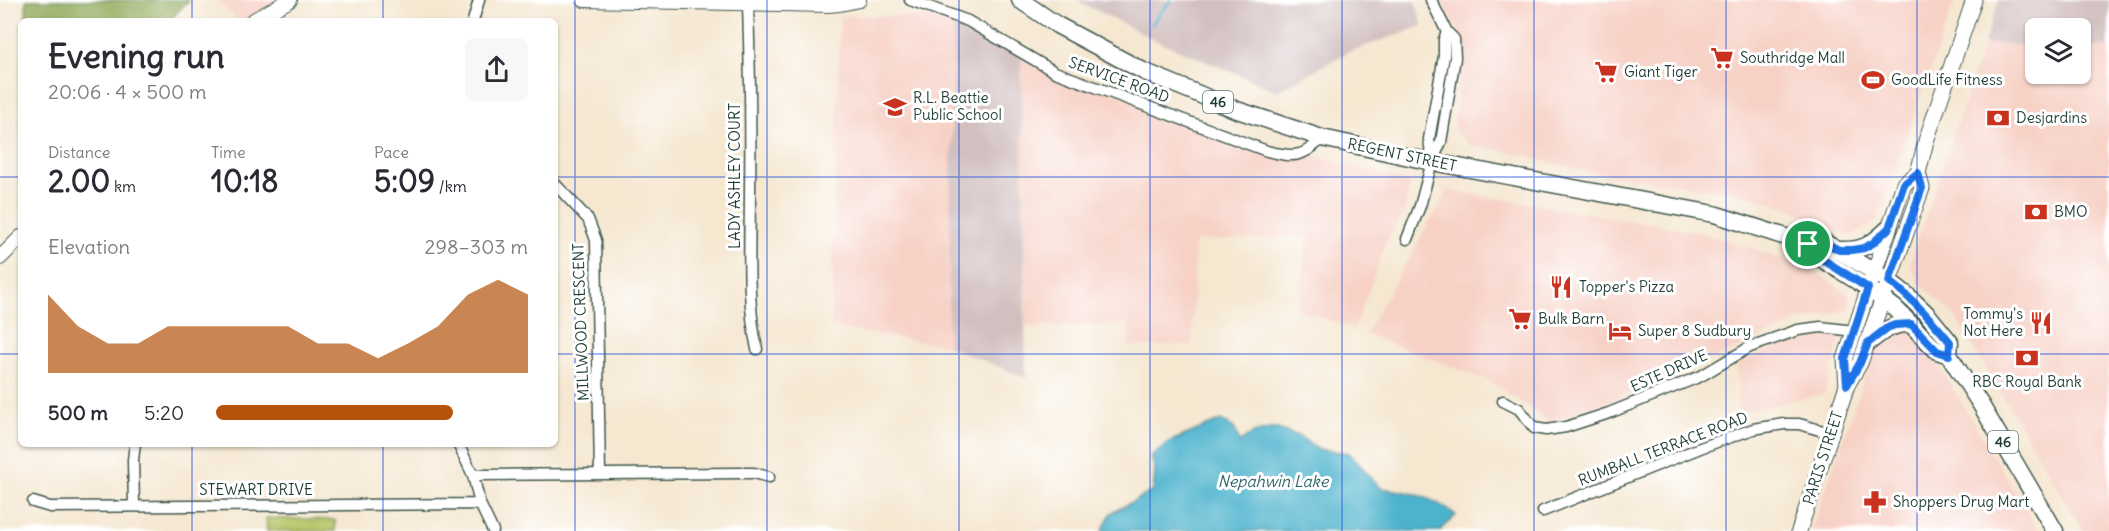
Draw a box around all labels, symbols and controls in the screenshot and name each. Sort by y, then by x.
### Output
map controls [2025,18,2091,84]
button: layers [2025,18,2091,84]
text: Evening run [48,35,224,77]
button: share [465,38,528,101]
supermarket icon: Southridge Mall [1709,45,1735,71]
place label: Southridge Mall [1740,48,1845,67]
street label: SERVICE ROAD [1066,53,1172,107]
supermarket icon: Giant Tiger [1593,59,1619,85]
place label: Giant Tiger [1624,62,1698,81]
sports icon: GoodLife Fitness [1860,67,1886,93]
place label: GoodLife Fitness [1891,70,2003,89]
text: 20:06 · 4 × 500 m [48,79,207,104]
place label: R.L. Beattie Public School [913,88,1002,124]
road number: 46 [1203,91,1233,113]
school or university icon: R.L. Beattie Public School [882,94,908,120]
street label: LADY ASHLEY COURT [725,103,744,249]
bank icon: Desjardins [1985,105,2011,131]
place label: Desjardins [2016,108,2087,127]
street label: REGENT STREET [1346,134,1458,175]
text: Distance [48,142,110,162]
text: Time [211,142,246,162]
text: Pace [374,142,409,162]
text: 2.00 [48,162,110,200]
text: 10:18 [211,162,279,200]
text: 5:09 [374,162,435,200]
text: km [110,176,136,196]
text: /km [435,176,467,196]
bank icon: BMO [2023,199,2049,225]
place label: BMO [2054,202,2088,221]
pin [1782,218,1833,269]
icon: arrive [1791,227,1824,260]
text: Elevation [48,234,130,259]
text: 298–303 m [424,234,528,259]
street label: MILLWOOD CRESCENT [568,242,593,401]
restaurant icon: Topper's Pizza [1548,274,1574,300]
place label: Topper's Pizza [1579,277,1674,296]
place label: Tommy's Not Here [1963,304,2023,340]
supermarket icon: Bulk Barn [1507,306,1533,332]
place label: Bulk Barn [1538,309,1605,328]
restaurant icon: Tommy's Not Here [2028,310,2054,336]
hotel icon: Super 8 Sudbury [1607,318,1633,344]
place label: Super 8 Sudbury [1638,321,1751,340]
street label: ESTE DRIVE [1627,345,1710,396]
bank icon: RBC Royal Bank [2014,345,2040,371]
place label: RBC Royal Bank [1972,372,2082,391]
text: 500 m [48,400,108,425]
text: 5:20 [144,400,184,425]
street label: RUMBALL TERRACE ROAD [1575,407,1750,490]
street label: PARIS STREET [1798,408,1847,507]
road number: 46 [1988,431,2018,453]
water label: Nepahwin Lake [1218,471,1330,491]
street label: STEWART DRIVE [199,480,313,499]
pharmacy icon: Shoppers Drug Mart [1862,489,1888,515]
place label: Shoppers Drug Mart [1893,492,2029,511]

